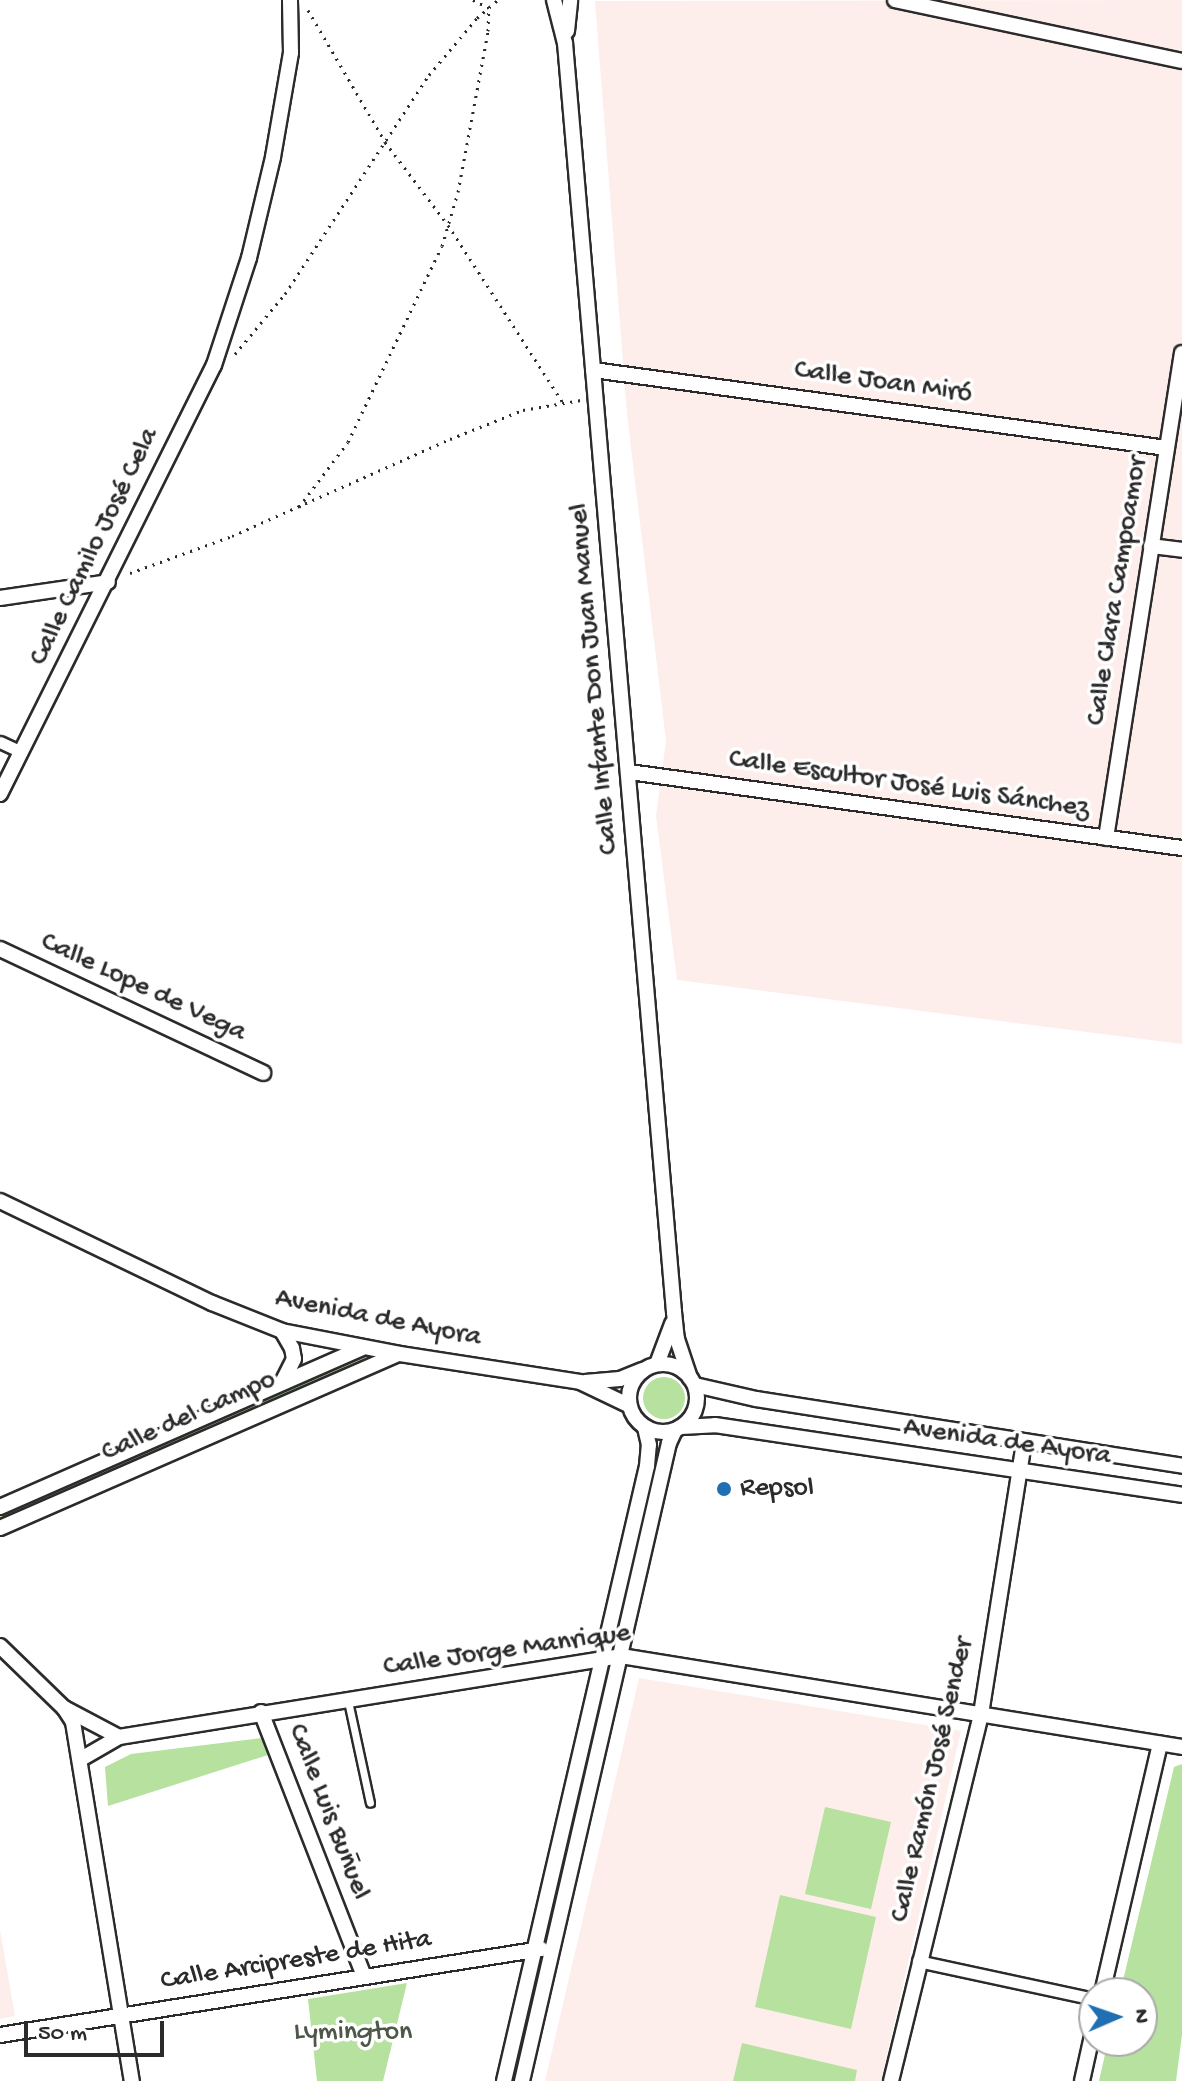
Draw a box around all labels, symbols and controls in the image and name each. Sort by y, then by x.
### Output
street label: Calle Joan Miró [792,354,974,412]
street label: Calle Camilo José Cela [23,423,167,671]
street label: Calle Clara Campoamor [1080,454,1156,728]
street label: Calle Infante Don Juan Manuel [563,502,627,856]
street label: Calle Escultor José Luis Sánchez [727,743,1091,827]
street label: Calle Lope de Vega [35,926,251,1050]
street label: Avenida de Ayora [272,1283,484,1355]
street label: Calle del Campo [97,1364,281,1470]
street label: Avenida de Ayora [901,1412,1113,1474]
place label: Repsol [740,1472,814,1506]
marker: Repsol [715,1480,733,1498]
street label: Calle Jorge Manrique [381,1617,633,1685]
street label: Calle Ramón José Sender [884,1634,982,1926]
street label: Calle Luis Buñuel [279,1720,377,1904]
street label: Calle Arcipreste de Hita [158,1923,434,1999]
north arrow [1078,1977,1158,2057]
scale bar [28,2005,168,2055]
text: N [1127,2009,1153,2024]
park label: Lymington [294,2016,412,2050]
text: 50 m [38,2020,87,2049]

